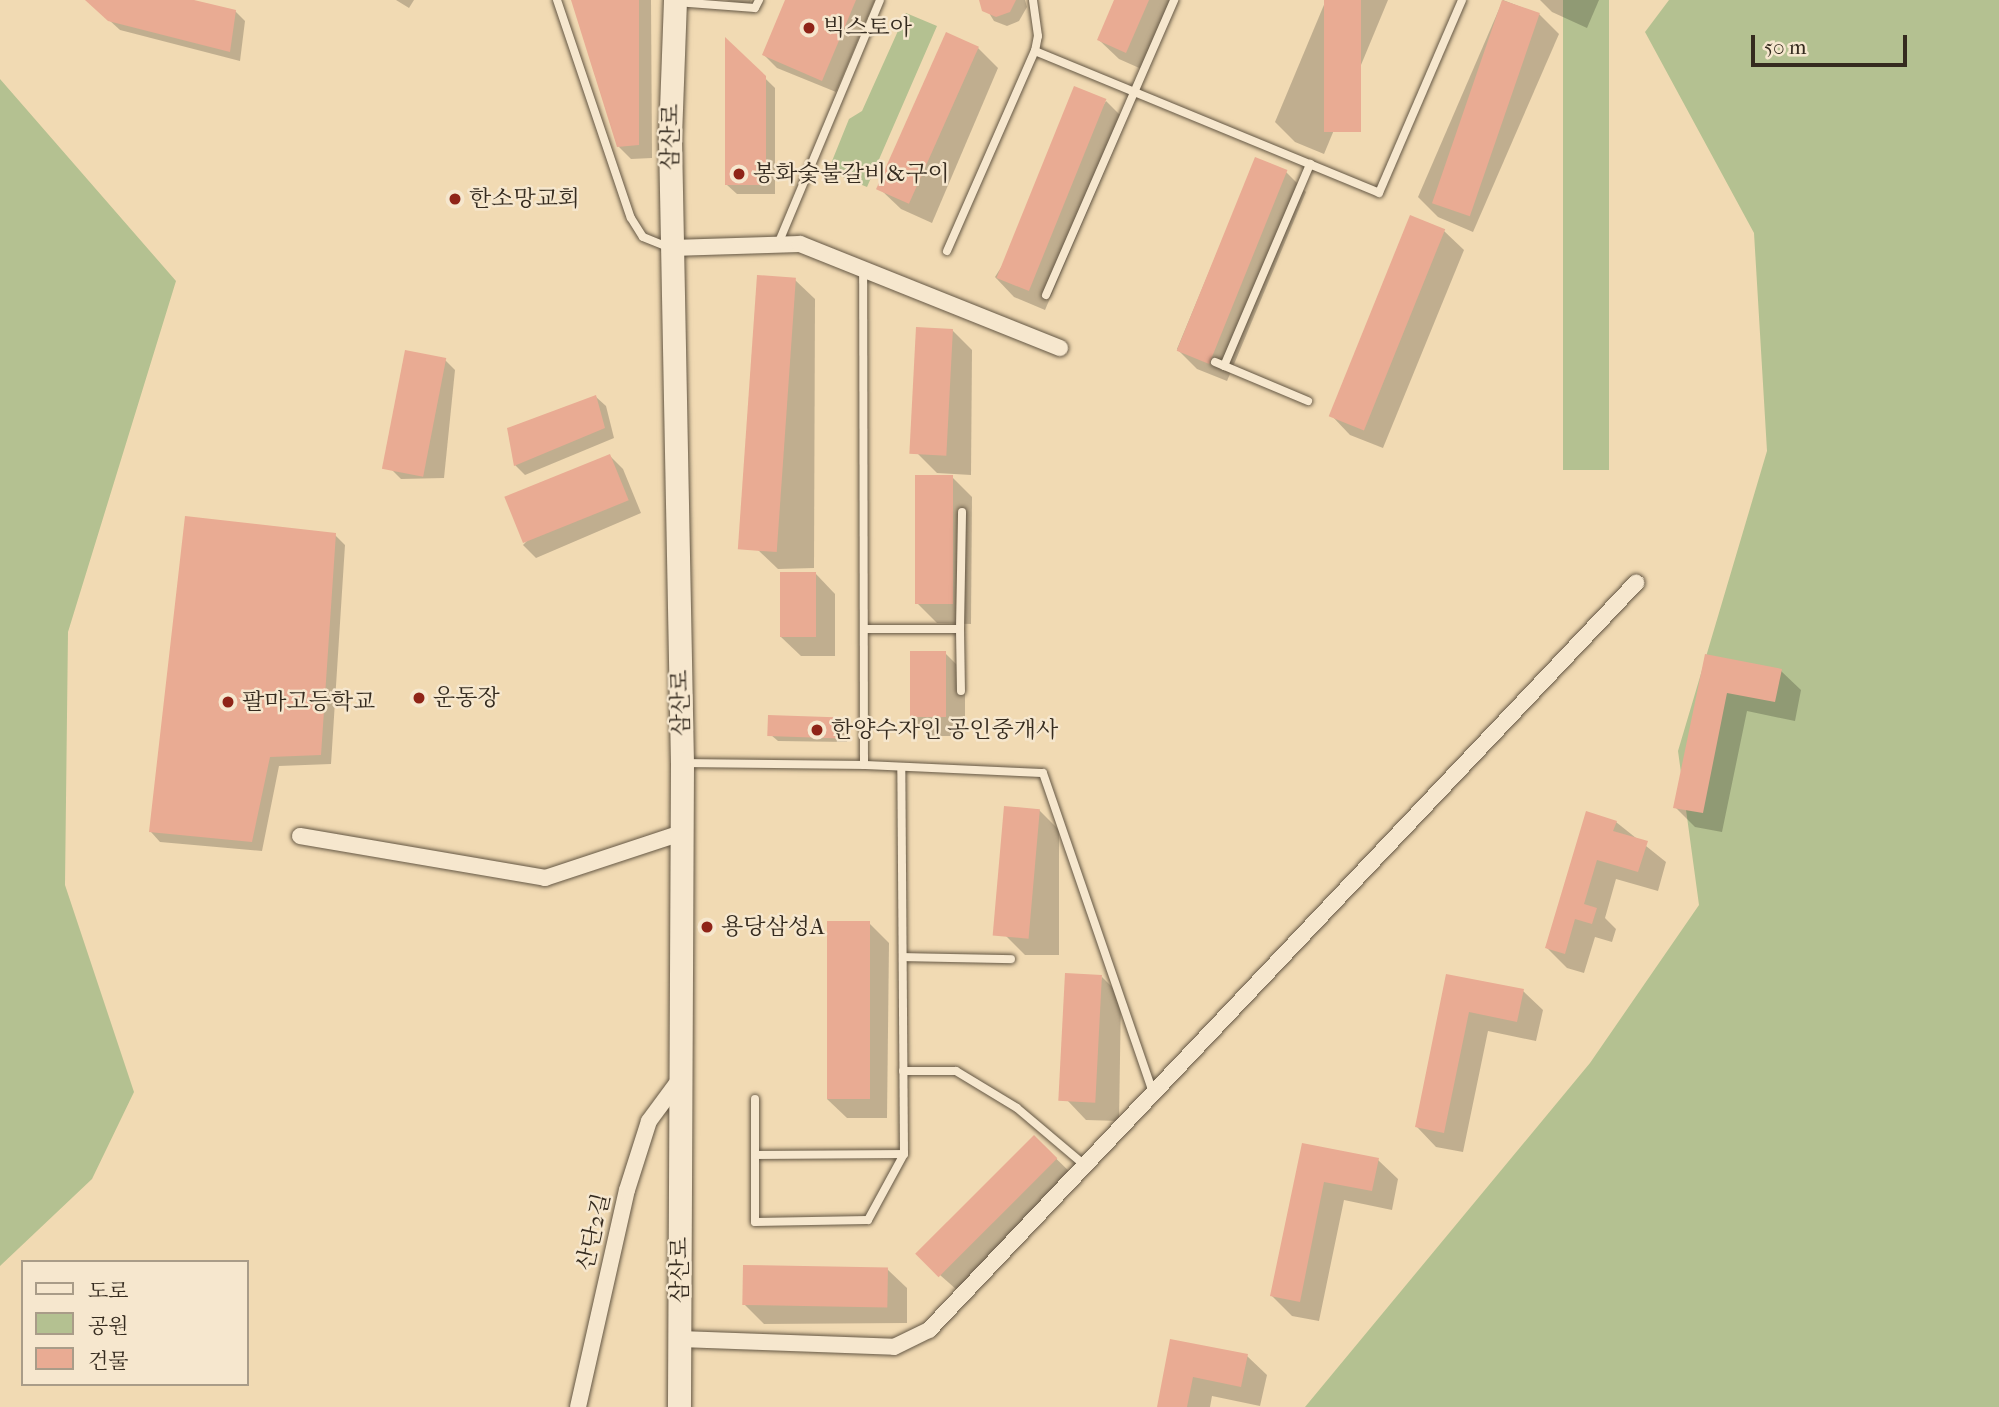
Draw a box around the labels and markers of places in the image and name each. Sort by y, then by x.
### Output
place label: 빅스토아 [823,14,912,42]
marker: 빅스토아 [801,20,817,36]
place label: 봉화숯불갈비&구이 [753,160,950,188]
marker: 봉화숯불갈비&구이 [731,166,747,182]
place label: 한소망교회 [469,185,580,213]
marker: 한소망교회 [447,191,463,207]
place label: 운동장 [433,684,500,712]
place label: 팔마고등학교 [242,688,375,716]
marker: 운동장 [411,690,427,706]
marker: 팔마고등학교 [220,694,236,710]
place label: 한양수자인 공인중개사 [831,716,1058,744]
marker: 한양수자인 공인중개사 [809,722,825,738]
place label: 용당삼성A [721,913,825,941]
marker: 용당삼성A [699,919,715,935]

